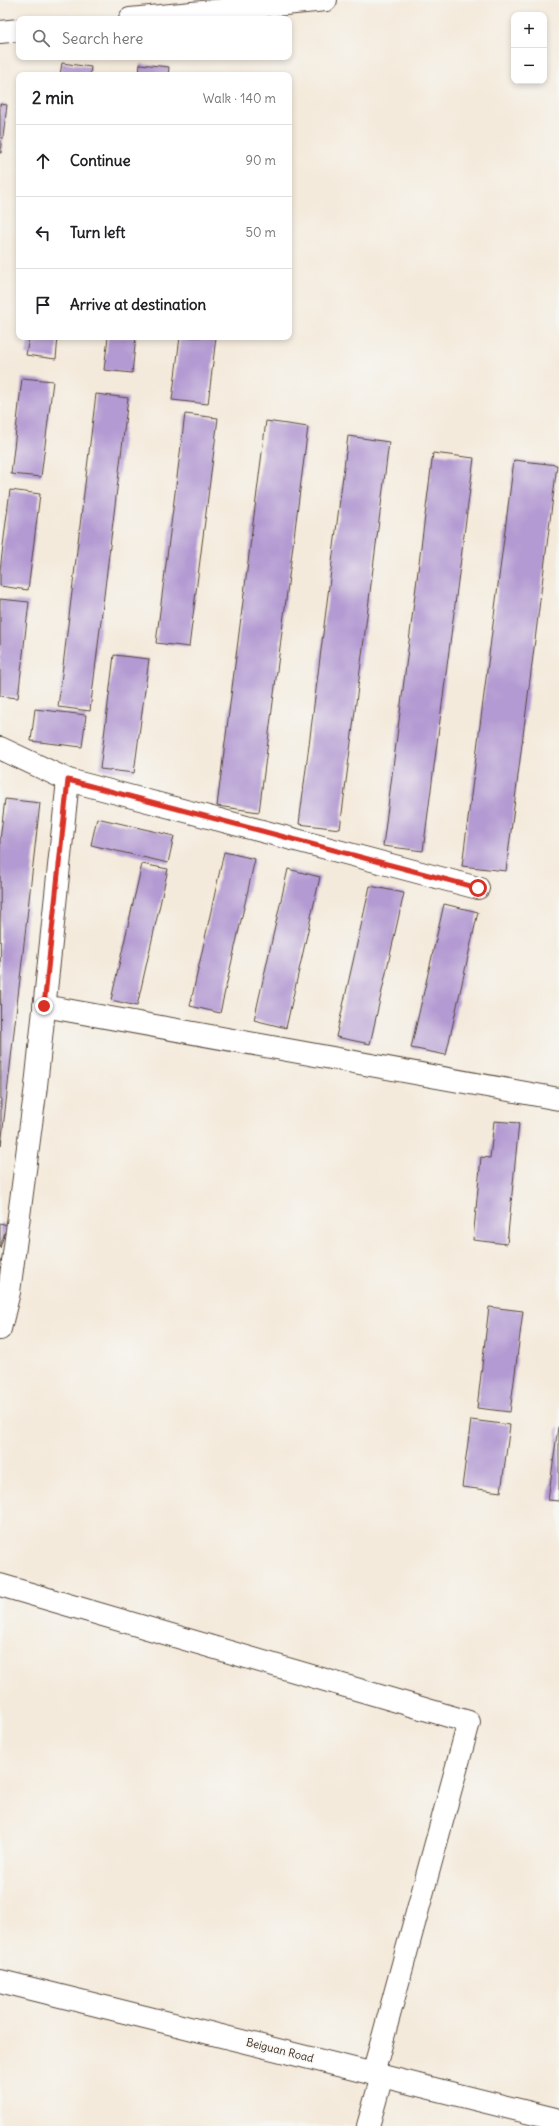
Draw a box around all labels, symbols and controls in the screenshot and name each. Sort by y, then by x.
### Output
map controls [511,12,547,84]
button: + [511,12,547,48]
search box [16,16,292,60]
icon: search [30,27,52,49]
text: Search here [62,29,143,48]
button: − [511,48,547,84]
text: 2 min [32,87,74,109]
text: Walk · 140 m [203,90,276,107]
icon: ahead [32,150,54,172]
text: Continue [70,151,131,170]
text: 90 m [245,152,276,169]
icon: left [32,222,54,244]
text: Turn left [70,223,125,242]
text: 50 m [245,224,276,241]
icon: arrive [32,294,54,316]
text: Arrive at destination [70,295,206,314]
route start [469,879,487,897]
route end [35,997,53,1015]
street label: Beiguan Road [245,2035,316,2065]

